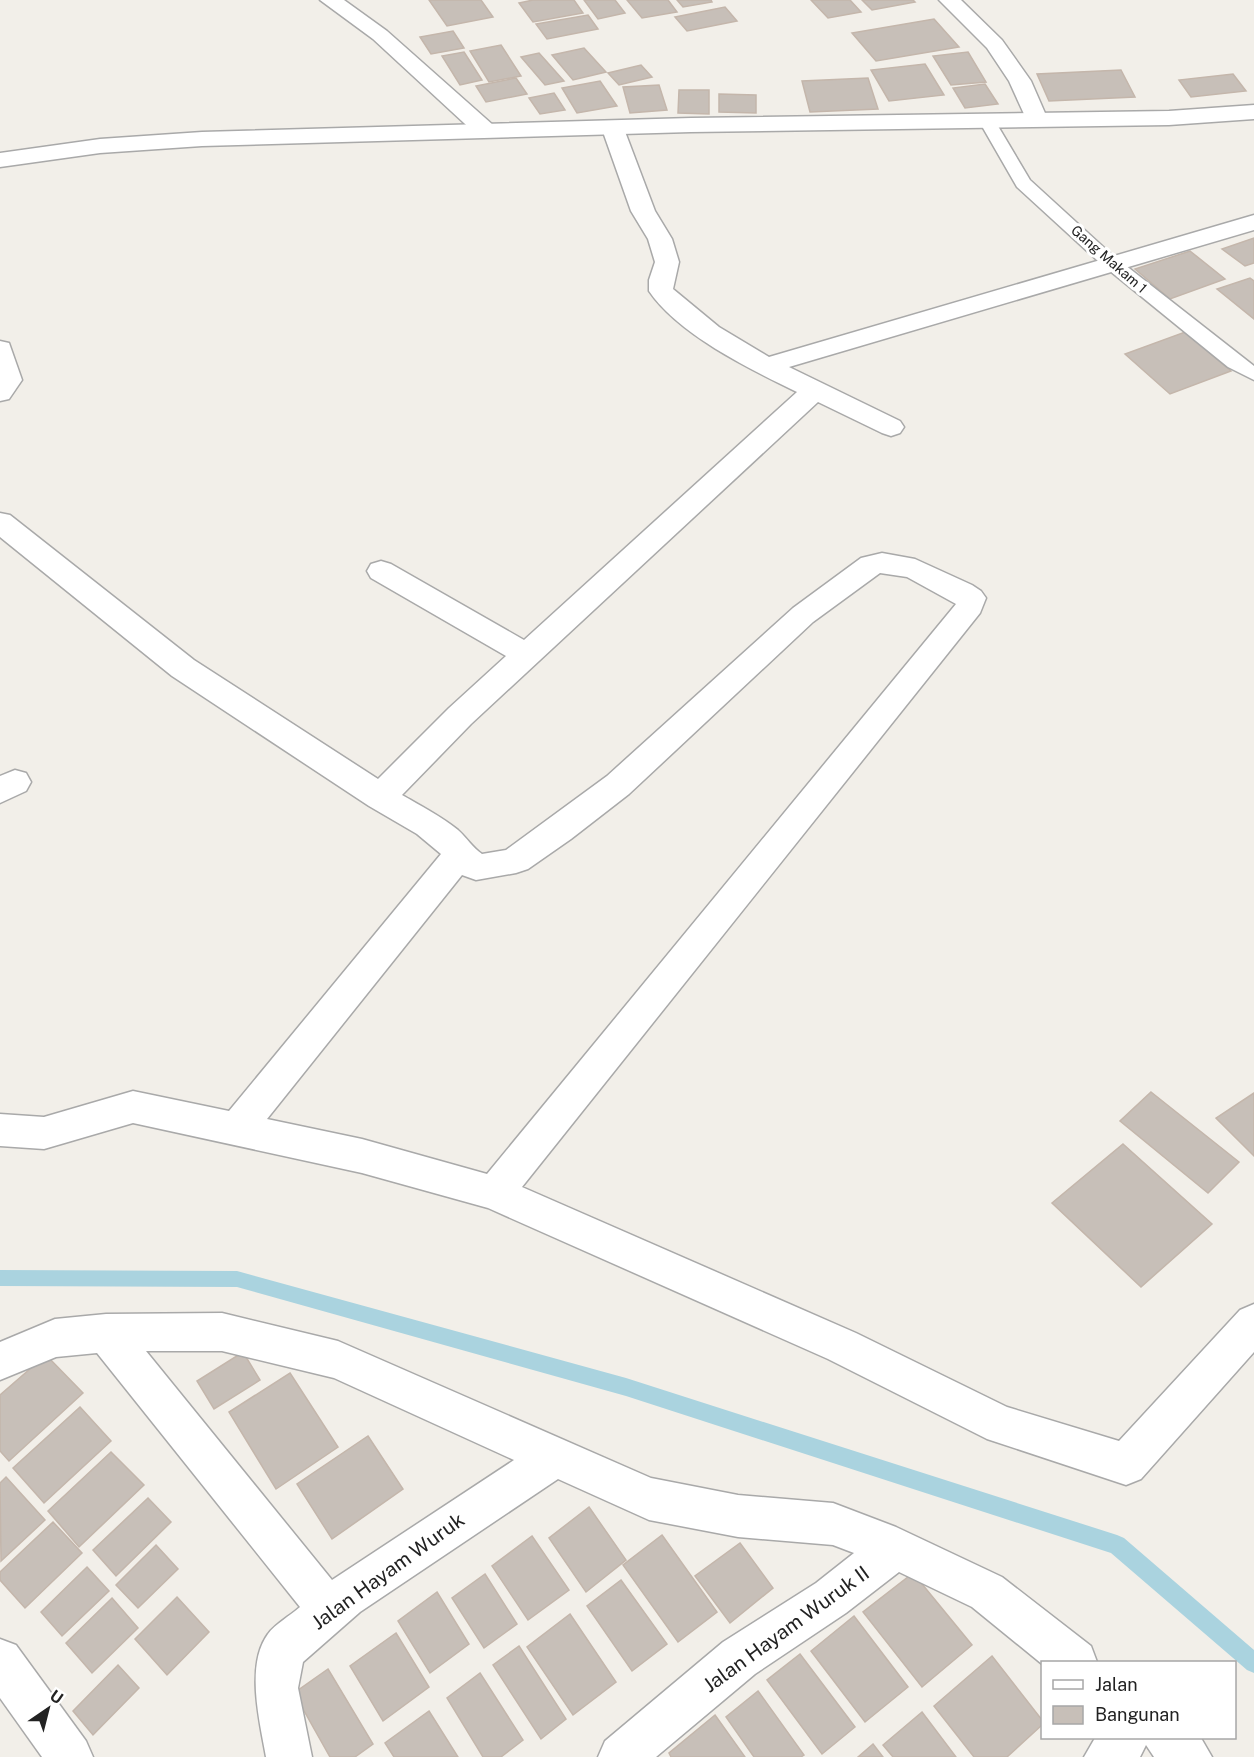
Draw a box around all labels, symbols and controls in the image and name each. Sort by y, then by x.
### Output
street label: Gang Makam 1 [1068,222,1150,296]
street label: Jalan Hayam Wuruk [307,1507,469,1635]
street label: Jalan Hayam Wuruk II [698,1561,874,1697]
legend [1041,1661,1236,1739]
text: Jalan [1095,1674,1138,1695]
north arrow [18,1679,78,1739]
text: U [46,1686,67,1708]
text: Bangunan [1095,1704,1180,1725]

